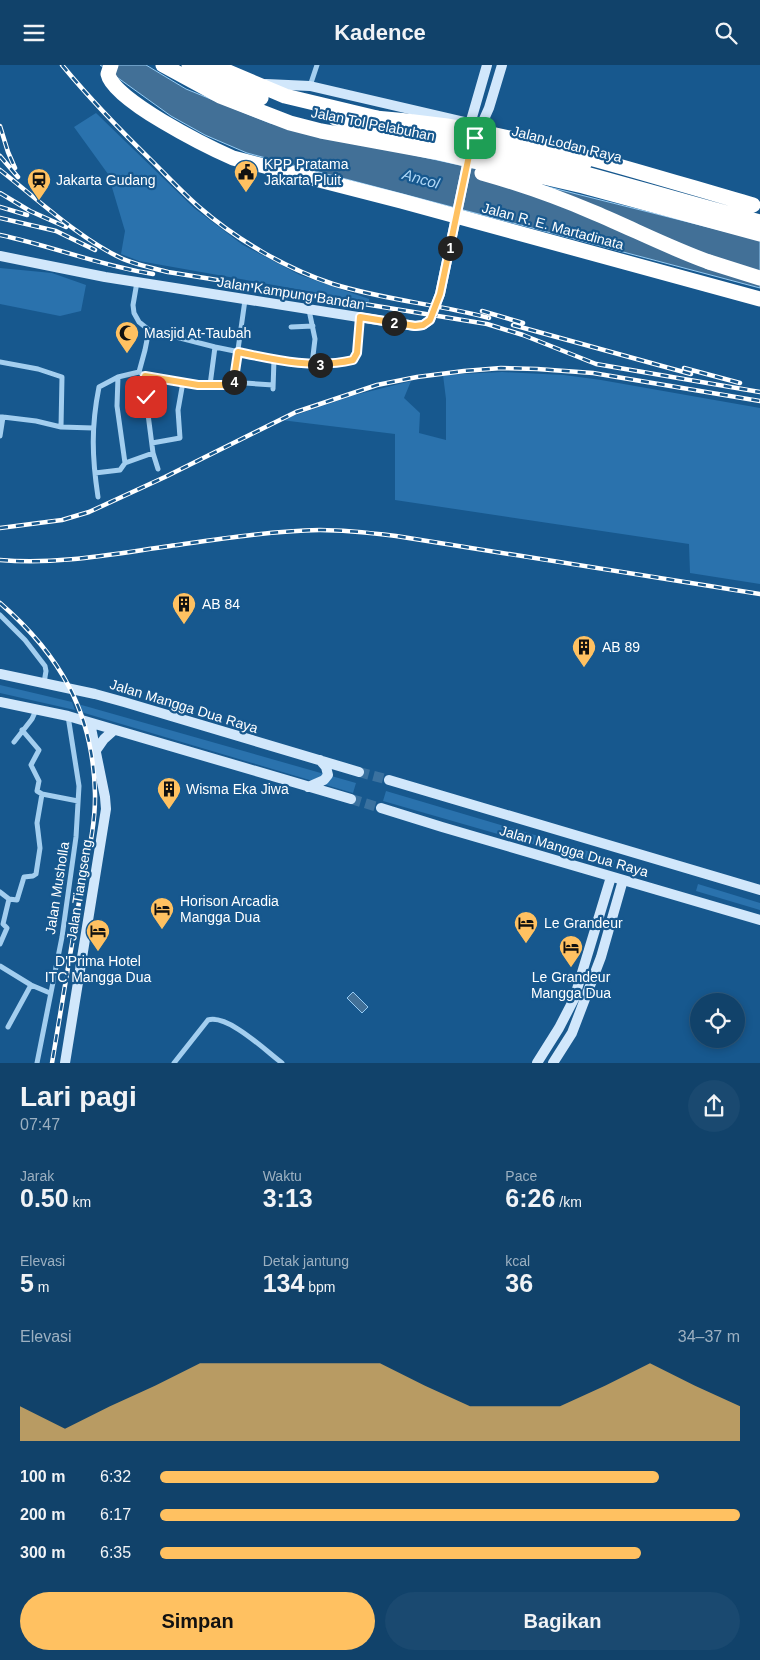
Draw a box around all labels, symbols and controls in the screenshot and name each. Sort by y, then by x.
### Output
icon: menu [20,19,48,47]
icon: search [712,19,740,47]
text: Kadence [334,20,426,45]
street label: Jalan Tol Pelabuhan [310,104,436,144]
pin [454,117,496,159]
street label: Jalan Lodan Raya [510,123,624,165]
icon: arrive [461,124,489,152]
place label: KPP Pratama Jakarta Pluit [264,156,349,188]
public building icon: KPP Pratama Jakarta Pluit [233,159,259,193]
water label: Ancol [400,165,442,192]
station icon: Jakarta Gudang [26,167,52,201]
place label: Jakarta Gudang [56,172,156,188]
street label: Jalan R. E. Martadinata [480,199,626,253]
pin: 1 [438,235,462,261]
text: 1 [447,240,454,256]
street label: Jalan Kampung Bandan [216,273,366,313]
pin: 2 [382,311,406,335]
text: 2 [391,315,398,331]
mosque icon: Masjid At-Taubah [114,320,140,354]
place label: Masjid At-Taubah [144,325,251,341]
pin: 3 [308,353,332,377]
text: 3 [317,357,324,373]
pin: 4 [222,369,246,395]
text: 4 [231,374,238,390]
pin [125,376,167,418]
icon: check [132,383,160,411]
building icon: AB 84 [171,591,197,625]
place label: AB 84 [202,596,240,612]
building icon: AB 89 [571,634,597,668]
place label: AB 89 [602,639,640,655]
street label: Jalan Mangga Dua Raya [108,676,260,736]
building icon: Wisma Eka Jiwa [156,776,182,810]
place label: Wisma Eka Jiwa [186,781,289,797]
street label: Jalan Mangga Dua Raya [498,822,650,880]
street label: Jalan Tiangseng [63,838,95,942]
street label: Jalan Musholla [42,840,72,935]
place label: Horison Arcadia Mangga Dua [180,893,279,925]
hotel icon: Horison Arcadia Mangga Dua [149,896,175,930]
hotel icon: Le Grandeur [513,910,539,944]
place label: Le Grandeur [544,915,623,931]
hotel icon: D'Prima Hotel ITC Mangga Dua [85,918,111,952]
hotel icon: Le Grandeur Mangga Dua [558,934,584,968]
place label: D'Prima Hotel ITC Mangga Dua [45,953,152,985]
place label: Le Grandeur Mangga Dua [531,969,611,1001]
map controls [690,993,745,1048]
button: locate [690,993,745,1048]
button: share [688,1080,740,1132]
text: Lari pagi [20,1081,137,1112]
text: 07:47 [20,1116,60,1133]
text: Jarak [20,1168,54,1184]
text: Waktu [263,1168,302,1184]
text: Pace [505,1168,537,1184]
text: 0.50 [20,1184,69,1212]
text: 3:13 [263,1184,313,1212]
text: 6:26 [505,1184,555,1212]
text: km [69,1194,91,1210]
text: /km [555,1194,582,1210]
text: Elevasi [20,1253,65,1269]
text: Detak jantung [263,1253,349,1269]
text: kcal [505,1253,530,1269]
text: 5 [20,1269,34,1297]
text: 134 [263,1269,304,1297]
text: 36 [505,1269,533,1297]
text: m [34,1279,49,1295]
text: bpm [304,1279,336,1295]
text: Elevasi [20,1328,72,1345]
text: 34–37 m [678,1328,740,1345]
text: 100 m [20,1468,65,1485]
text: 6:32 [100,1468,131,1485]
text: 200 m [20,1506,65,1523]
text: 6:17 [100,1506,131,1523]
text: 300 m [20,1544,65,1561]
text: 6:35 [100,1544,131,1561]
button: Simpan [20,1592,375,1650]
button: Bagikan [385,1592,740,1650]

